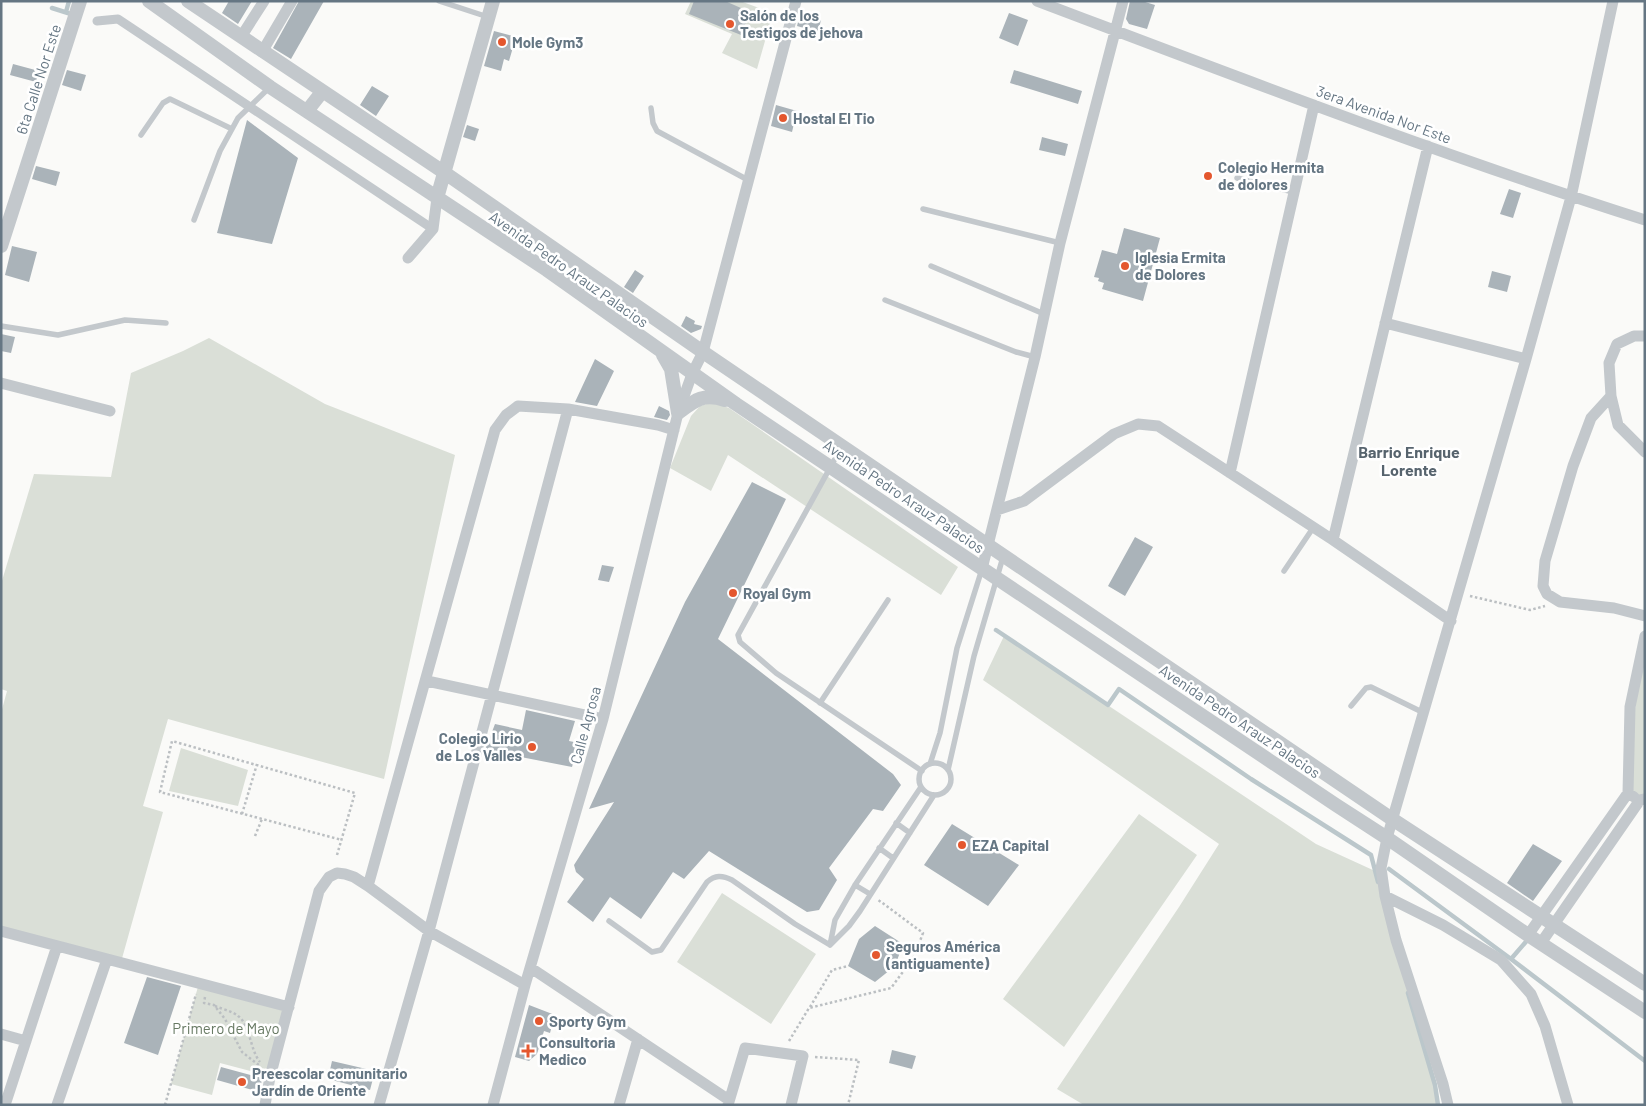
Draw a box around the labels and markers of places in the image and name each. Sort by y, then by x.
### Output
place label: Salón de los Testigos de jehova [740,6,863,41]
marker: Salón de los Testigos de jehova [724,18,736,30]
place label: Mole Gym3 [512,33,583,51]
marker: Mole Gym3 [496,36,508,48]
place label: Hostal El Tio [793,109,875,127]
marker: Hostal El Tio [777,112,789,124]
place label: Colegio Hermita de dolores [1218,158,1324,193]
marker: Colegio Hermita de dolores [1202,170,1214,182]
place label: Iglesia Ermita de Dolores [1135,248,1226,283]
marker: Iglesia Ermita de Dolores [1119,260,1131,272]
place label: Royal Gym [743,584,811,602]
marker: Royal Gym [727,587,739,599]
place label: Colegio Lirio de Los Valles [436,729,522,764]
marker: Colegio Lirio de Los Valles [526,741,538,753]
place label: EZA Capital [972,836,1049,854]
marker: EZA Capital [956,839,968,851]
place label: Seguros América (antiguamente) [885,937,1000,972]
marker: Seguros América (antiguamente) [870,949,882,961]
place label: Sporty Gym [549,1012,626,1030]
marker: Sporty Gym [533,1015,545,1027]
place label: Consultoria Medico [539,1033,616,1068]
marker: Consultoria Medico [521,1044,535,1058]
place label: Preescolar comunitario Jardín de Oriente [252,1064,408,1099]
marker: Preescolar comunitario Jardín de Oriente [236,1076,248,1088]

